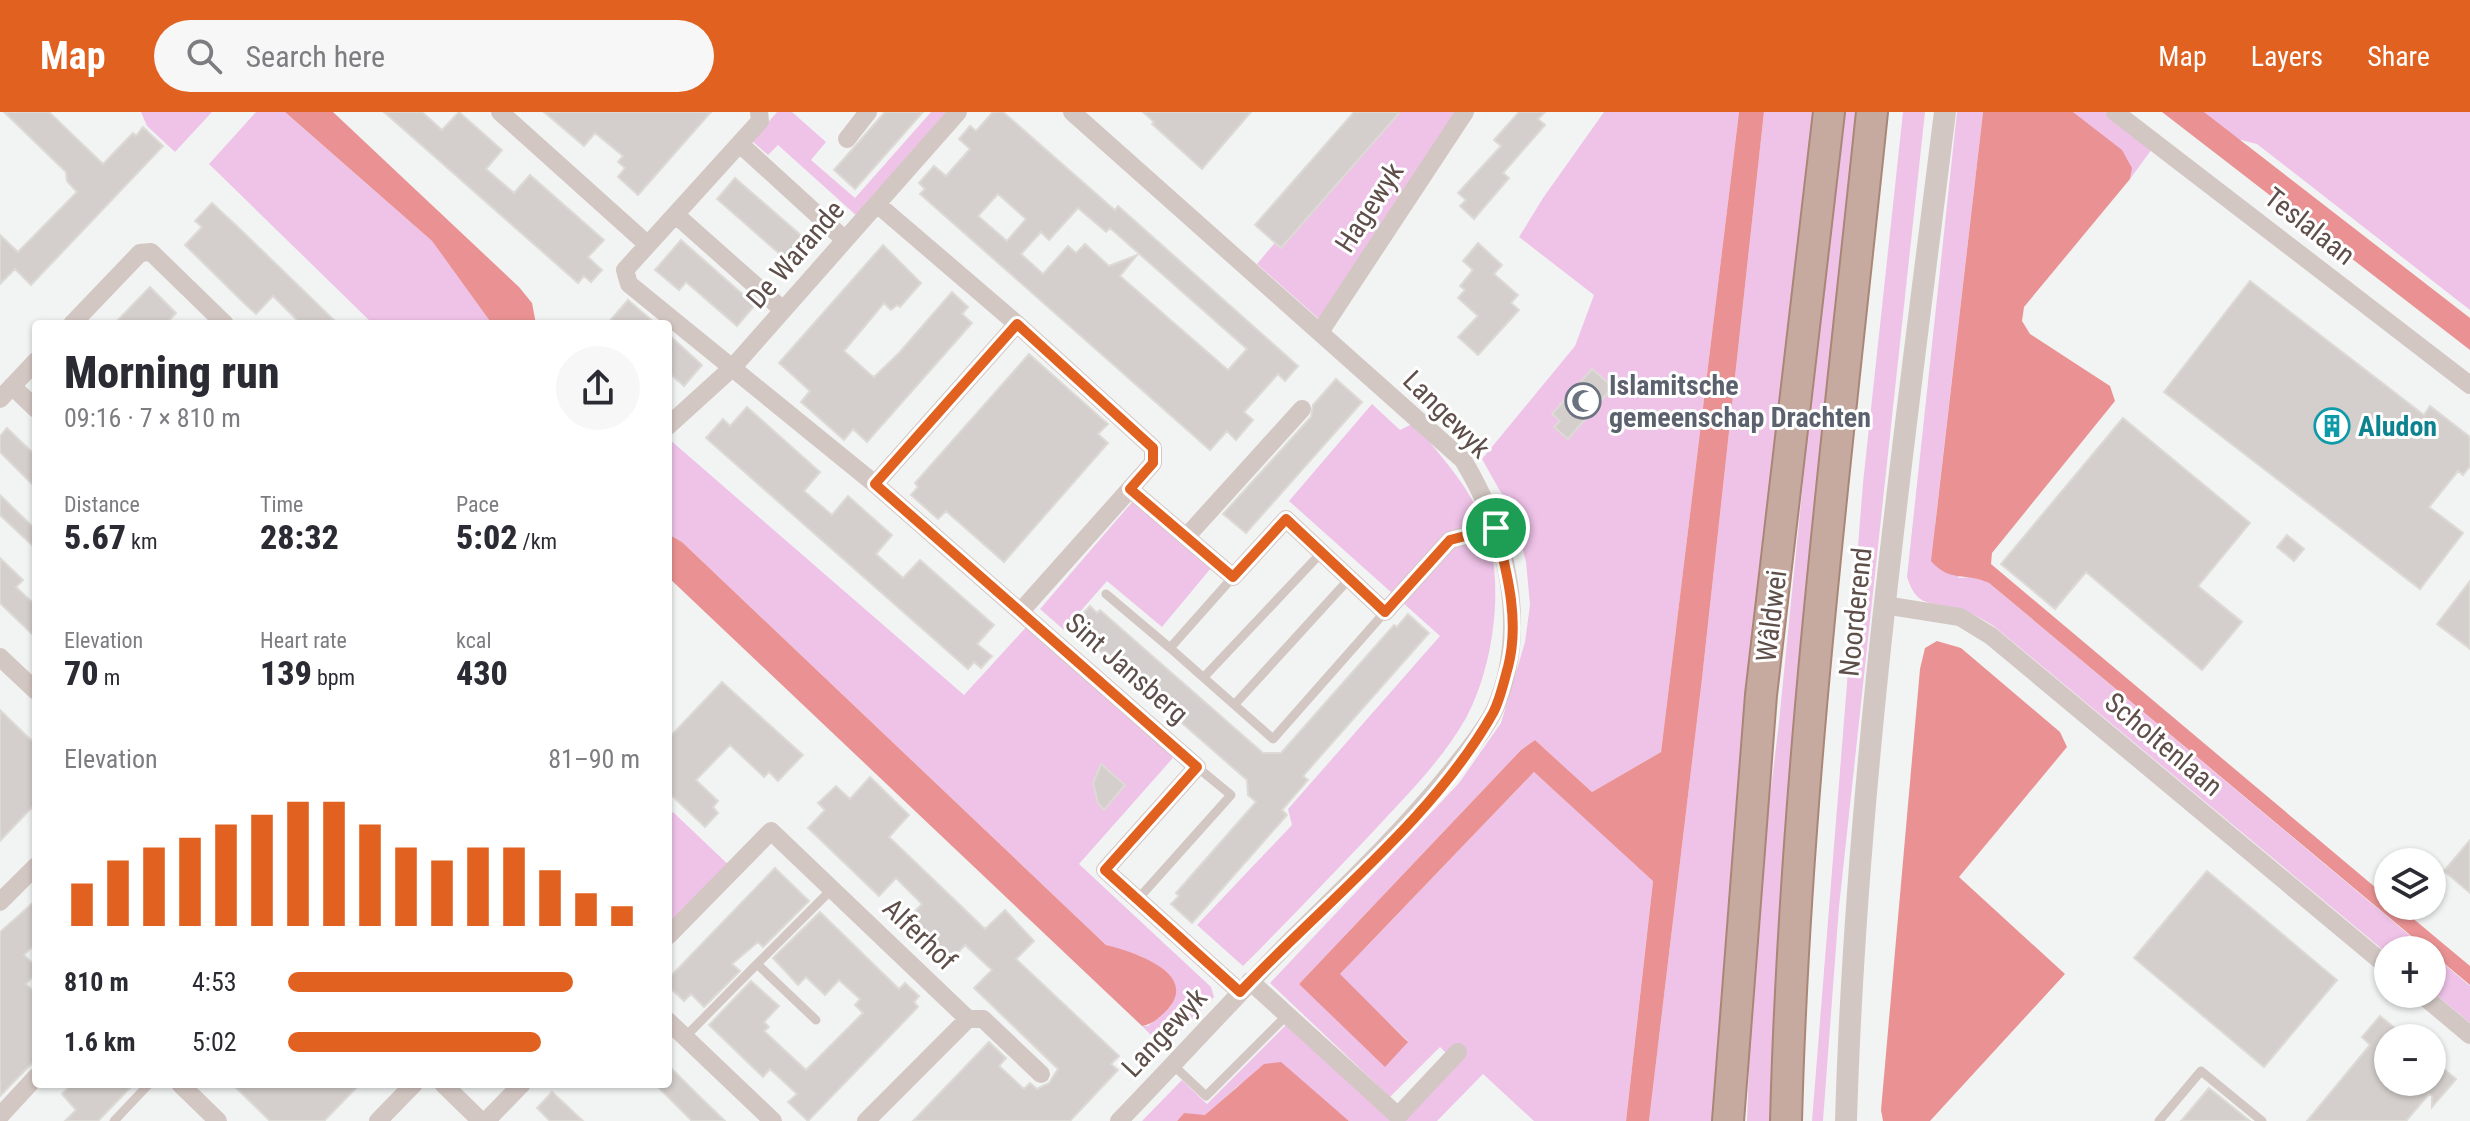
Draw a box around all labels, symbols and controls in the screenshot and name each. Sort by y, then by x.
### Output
search box [154,20,714,92]
text: Map [40,34,106,78]
icon: search [182,34,226,78]
text: Search here [246,39,385,74]
text: Map [2158,40,2207,73]
text: Layers [2251,40,2323,73]
text: Share [2367,40,2430,73]
street label: Hagewyk [1328,156,1411,258]
street label: Teslalaan [2258,181,2362,272]
street label: De Warande [740,194,851,315]
button: share [556,346,640,430]
text: Morning run [64,347,280,399]
street label: Langewyk [1396,364,1497,465]
place label: Islamitsche gemeenschap Drachten [1609,369,1871,434]
mosque icon: Islamitsche gemeenschap Drachten [1564,382,1602,420]
text: 09:16 · 7 × 810 m [64,403,241,433]
building icon: Aludon [2313,407,2351,445]
place label: Aludon [2358,410,2437,443]
text: Distance [64,492,140,517]
text: Time [260,492,303,517]
text: Pace [456,492,499,517]
pin [1462,494,1530,562]
icon: arrive [1474,506,1518,550]
text: 5.67 [64,517,126,557]
text: 28:32 [260,517,339,557]
text: 5:02 [456,517,517,557]
text: km [126,529,157,554]
text: /km [517,529,557,554]
street label: Noorderend [1832,546,1879,678]
street label: Wâldwei [1749,568,1794,664]
street label: Sint Jansberg [1059,606,1195,731]
text: Elevation [64,628,143,653]
text: Heart rate [260,628,347,653]
text: kcal [456,628,491,653]
text: 70 [64,653,99,693]
text: 139 [260,653,312,693]
text: 430 [456,653,508,693]
text: m [99,665,120,690]
text: bpm [312,665,355,690]
street label: Scholtenlaan [2098,686,2229,803]
text: Elevation [64,744,158,774]
text: 81–90 m [548,744,640,774]
map controls [2374,848,2446,1096]
button: layers [2374,848,2446,920]
street label: Alferhof [876,892,963,977]
button: + [2374,936,2446,1008]
text: 810 m [64,967,129,997]
text: 4:53 [192,967,237,997]
street label: Langewyk [1115,981,1214,1084]
button: − [2374,1024,2446,1096]
text: 1.6 km [64,1027,136,1057]
text: 5:02 [192,1027,237,1057]

